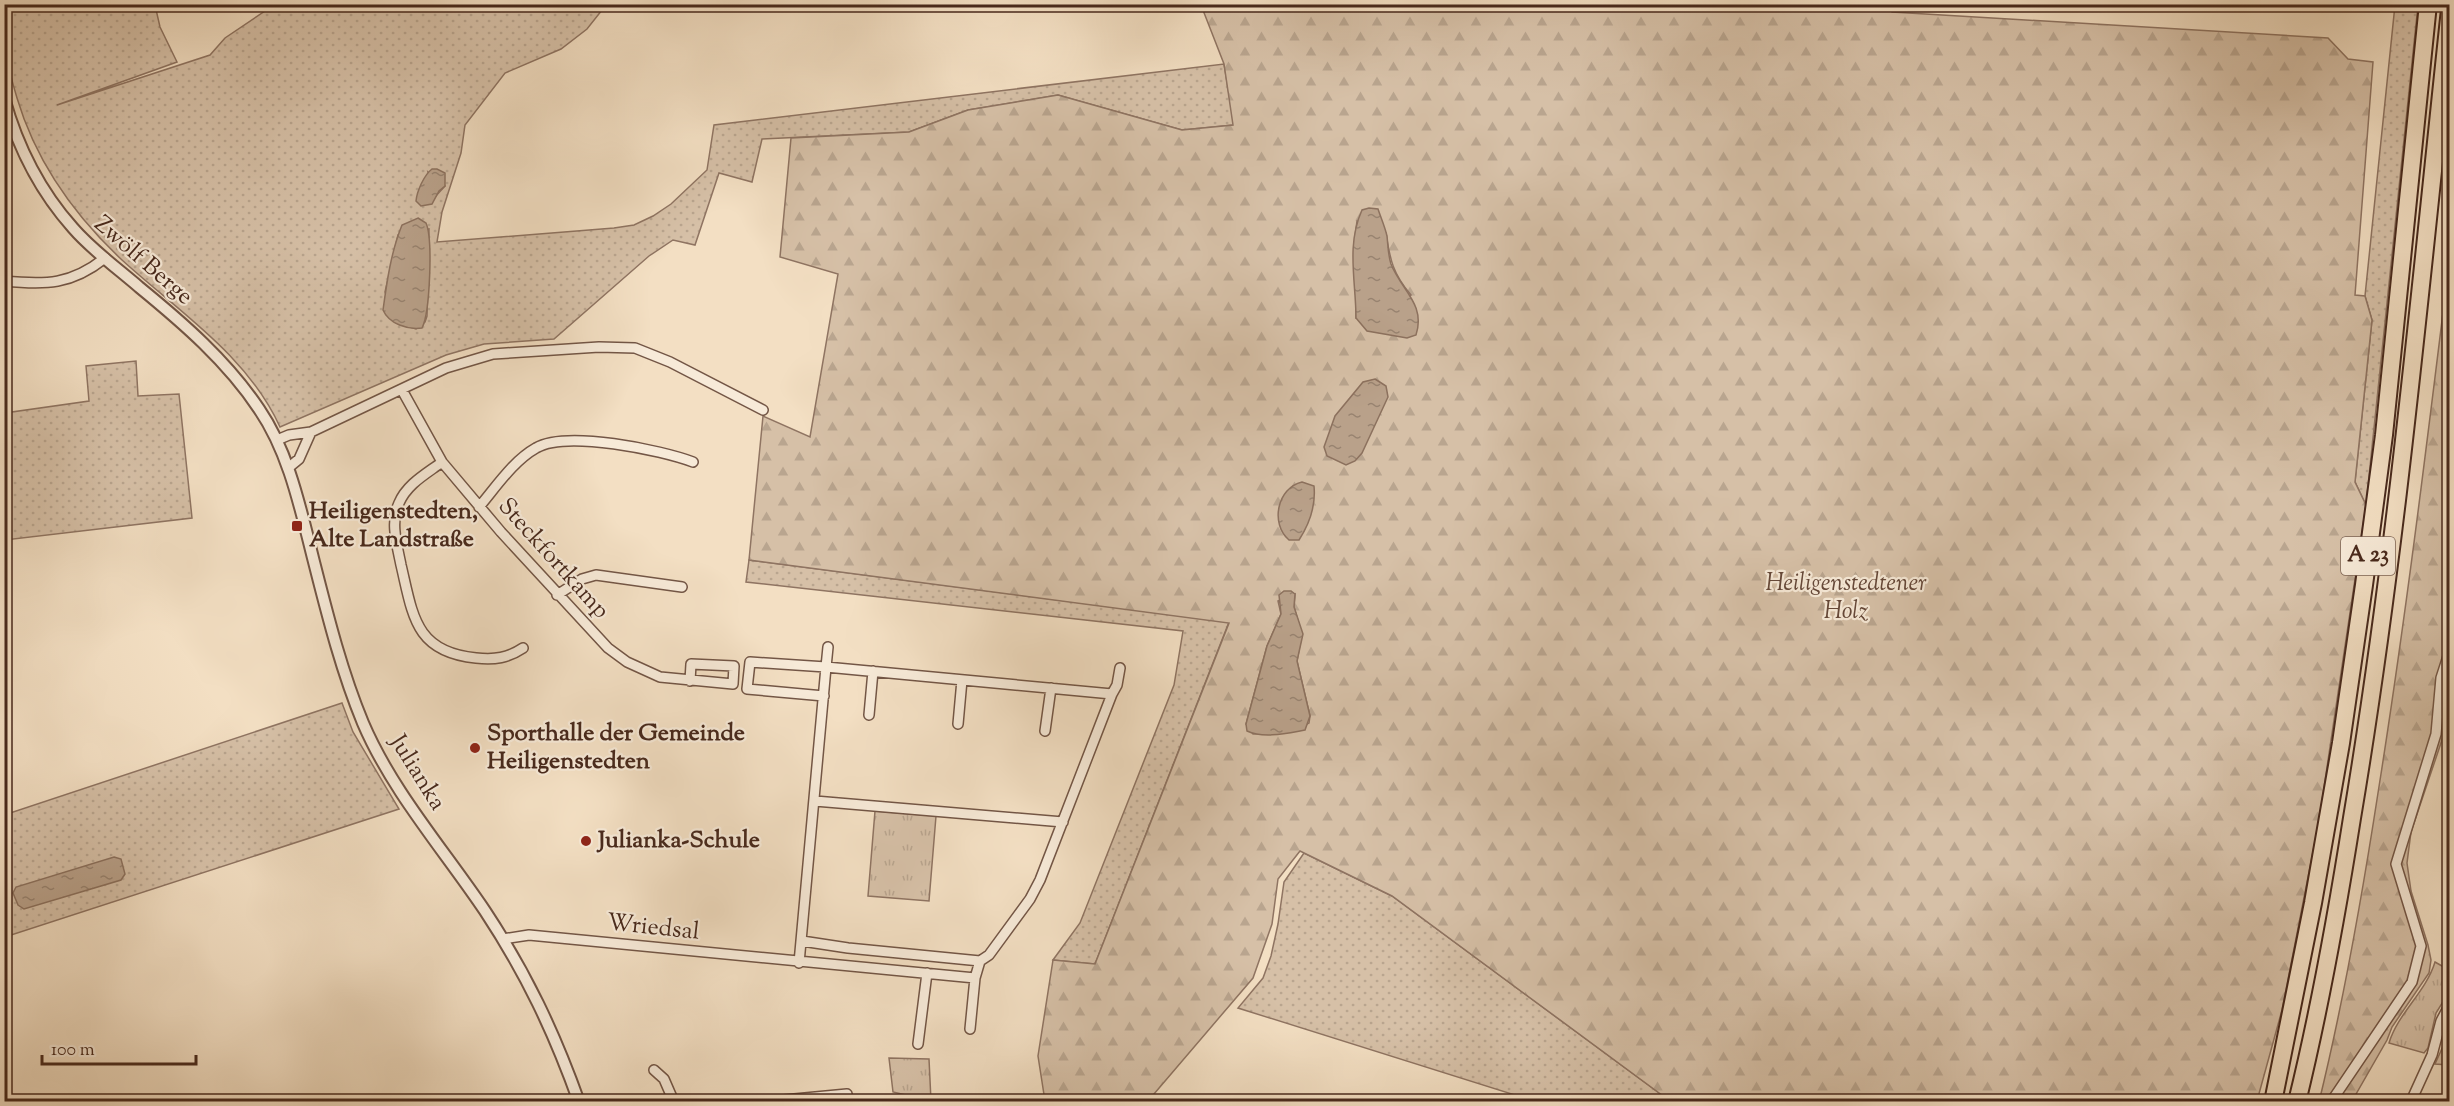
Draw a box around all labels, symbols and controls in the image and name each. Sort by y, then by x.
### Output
street label: Zwölf Berge [86,208,200,314]
street label: Steckfortkamp [489,491,617,627]
place label: Heiligenstedten, Alte Landstraße [309,495,478,557]
marker: Heiligenstedten, Alte Landstraße [290,519,304,533]
road number: A 23 [2341,537,2395,575]
park label: Heiligenstedtener Holz [1765,567,1927,629]
place label: Sporthalle der Gemeinde Heiligenstedten [487,717,745,779]
street label: Julianka [379,727,454,818]
marker: Sporthalle der Gemeinde Heiligenstedten [468,741,482,755]
place label: Julianka-Schule [596,824,760,858]
marker: Julianka-Schule [579,834,593,848]
street label: Wriedsal [605,906,701,950]
scale bar [42,1028,196,1066]
text: 100 m [51,1038,95,1064]

